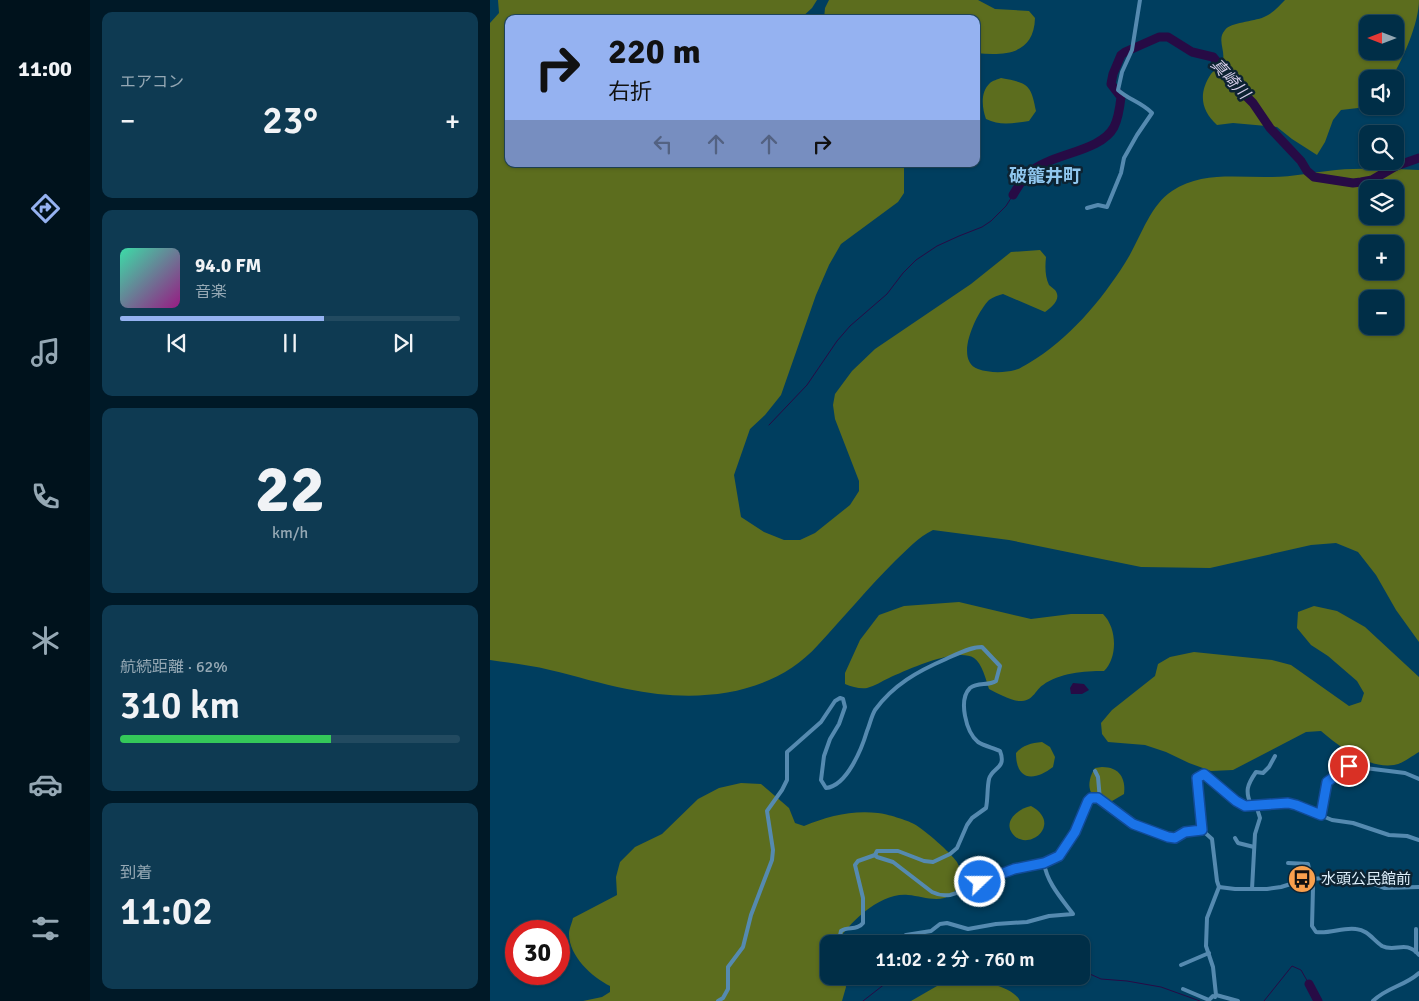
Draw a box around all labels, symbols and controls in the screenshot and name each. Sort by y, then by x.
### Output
north arrow [1359,15,1404,60]
map controls [1359,15,1404,335]
text: 220 m [608,30,701,73]
icon: right [525,35,590,100]
text: 11:00 [18,55,72,82]
water label: 真崎川 [1206,55,1255,105]
button: sound [1359,70,1404,115]
text: エアコン [120,72,184,92]
text: 右折 [608,78,652,105]
text: 23° [262,97,318,144]
text: − [120,104,135,138]
text: + [445,104,460,138]
button: search [1359,125,1404,170]
icon: left [649,130,677,158]
icon: ahead [702,130,730,158]
icon: ahead [755,130,783,158]
icon: right [808,130,836,158]
district label: 破籠井町 [1009,165,1081,187]
button: layers [1359,180,1404,225]
icon: directions [28,191,63,226]
button: + [1359,235,1404,280]
text: 94.0 FM [195,254,261,278]
text: 音楽 [195,282,227,302]
button: − [1359,290,1404,335]
icon: previous [163,329,191,357]
icon: pause [276,329,304,357]
icon: next [389,329,417,357]
icon: music [28,335,63,370]
text: 22 [255,450,325,530]
icon: phone [28,479,63,514]
text: km/h [272,523,308,543]
icon: climate [28,623,63,658]
text: 航続距離 · 62% [120,657,228,677]
text: 310 km [120,682,240,729]
pin [1328,745,1370,787]
icon: arrive [1335,752,1363,780]
icon: car [28,767,63,802]
position arrow [953,855,1005,907]
text: 到着 [120,863,152,883]
bus stop icon: 水頭公民館前 [1287,864,1317,894]
place label: 水頭公民館前 [1321,870,1411,888]
text: 11:02 [120,888,213,935]
icon: filters [28,911,63,946]
speed limit sign: 30 [505,920,570,985]
text: 11:02 · 2 分 · 760 m [876,948,1034,972]

